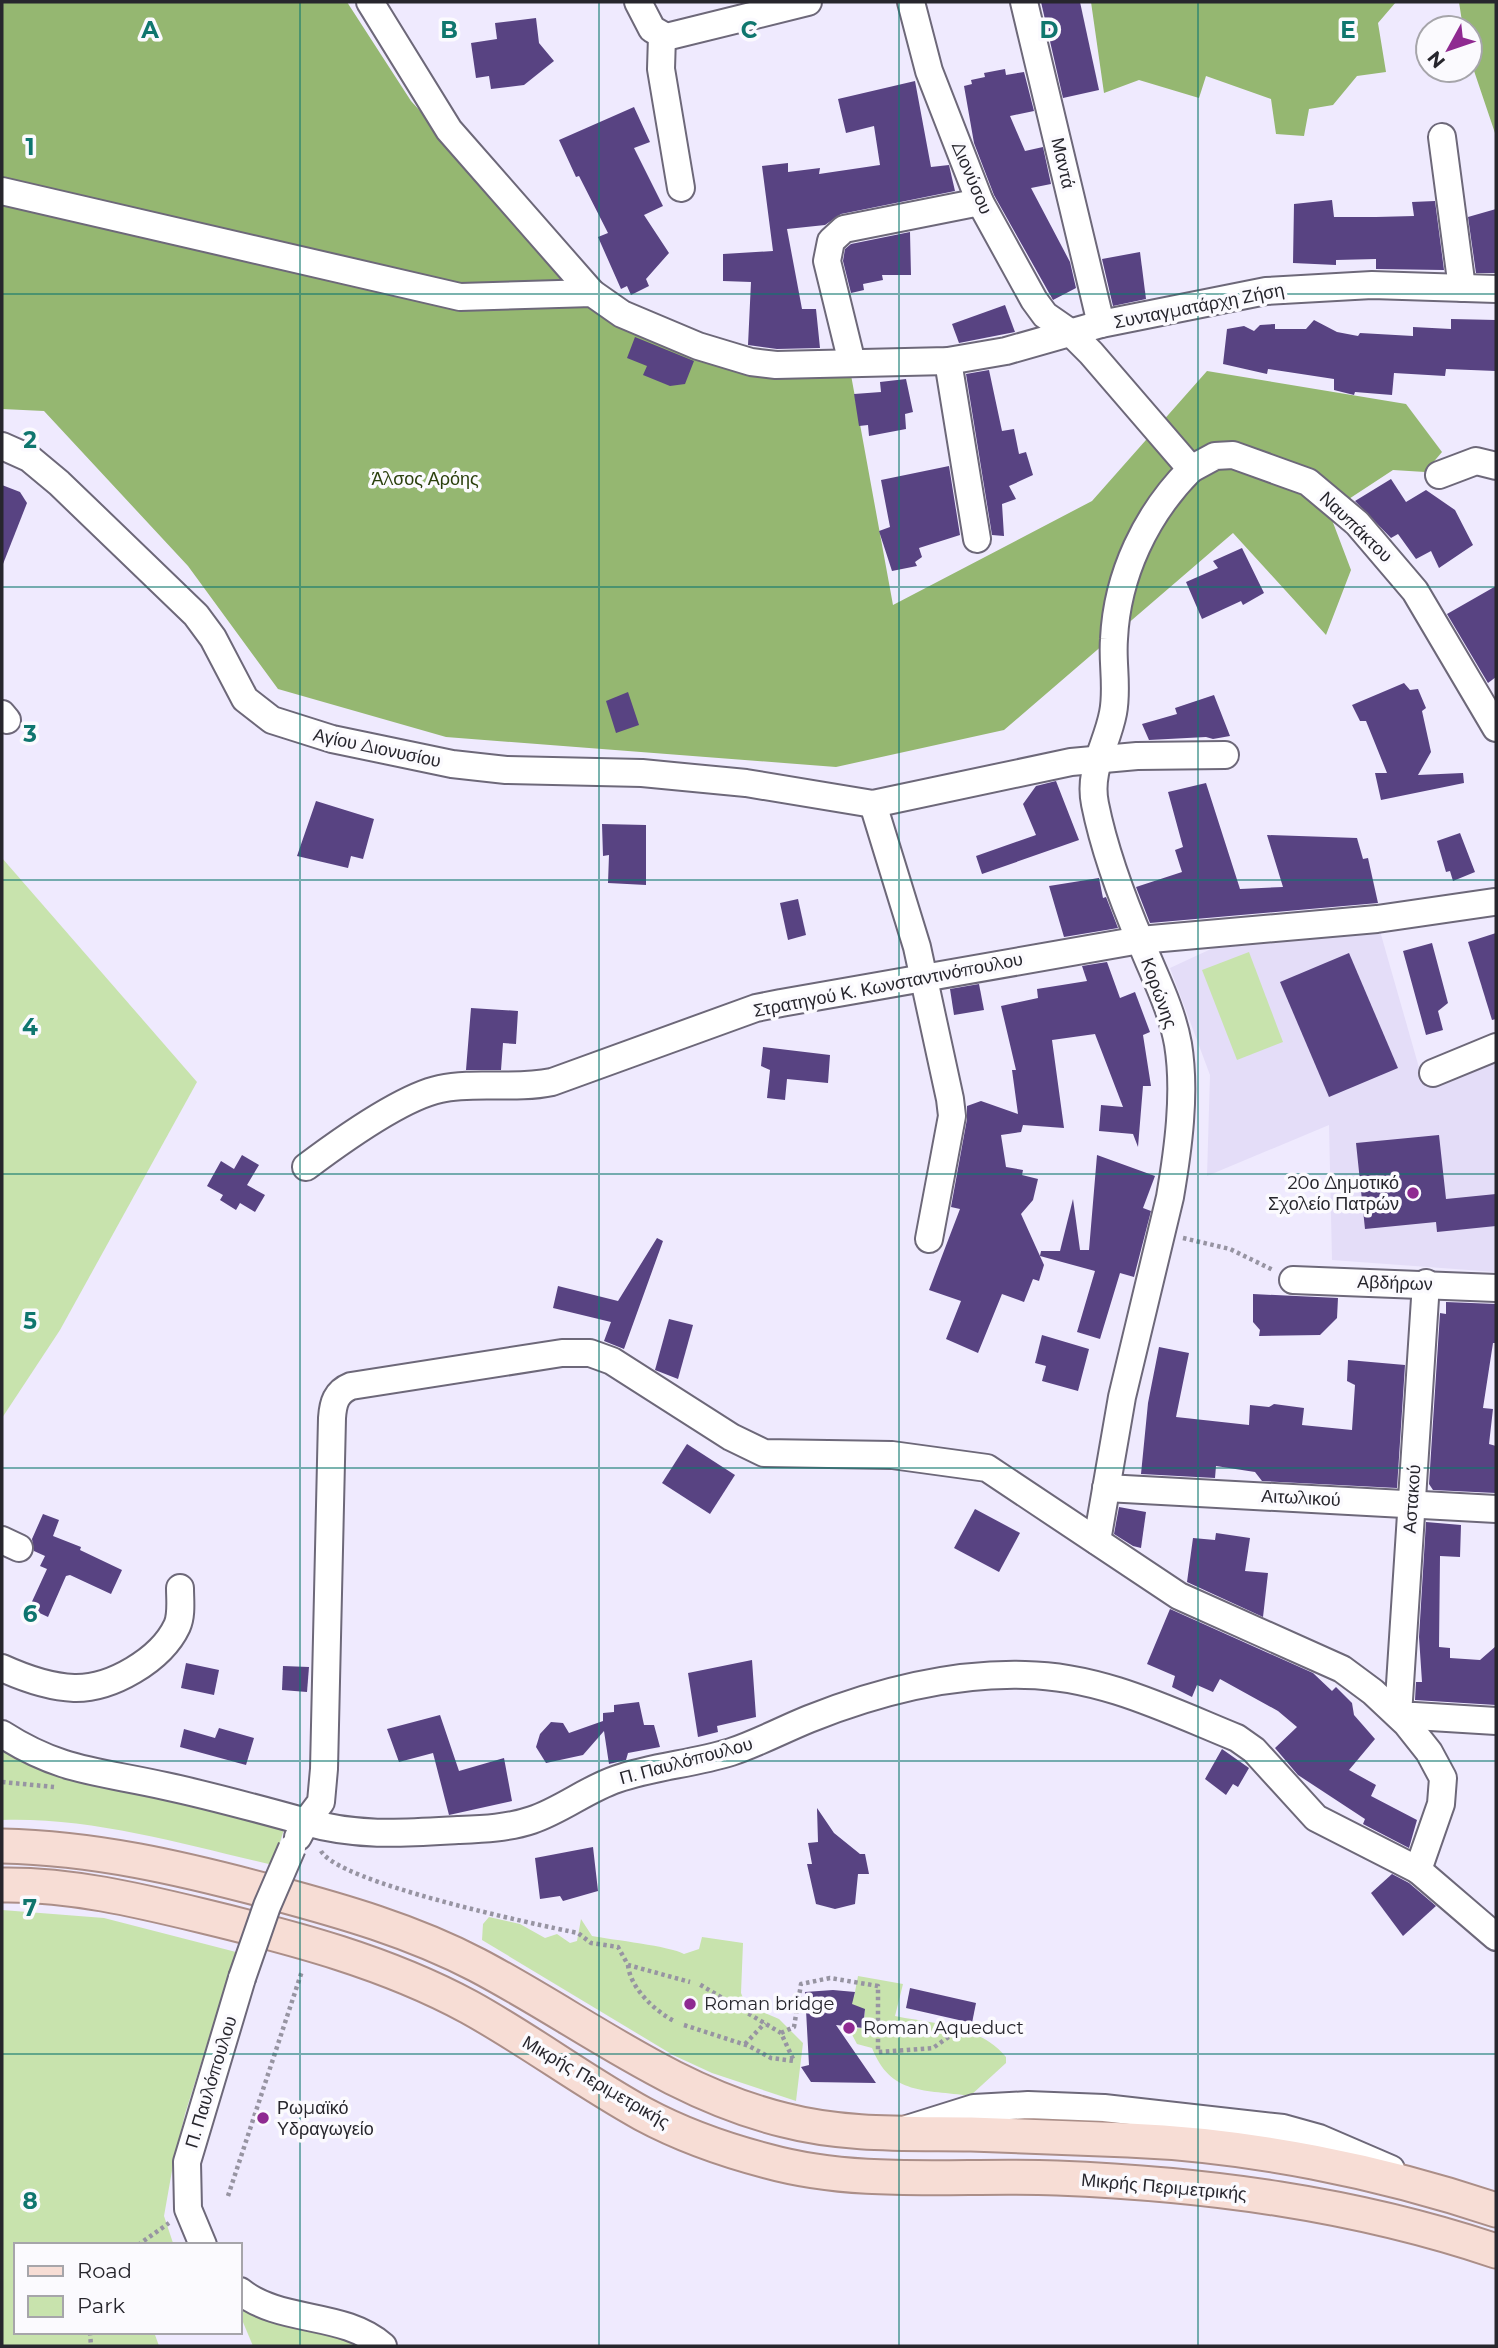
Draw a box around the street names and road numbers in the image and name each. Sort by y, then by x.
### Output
street label: Μαντά [1046,135,1080,191]
street label: Διονύσου [947,138,997,218]
street label: Συνταγματάρχη Ζήση [1112,279,1286,333]
street label: Ναυπάκτου [1315,487,1397,567]
street label: Αγίου Διονυσίου [311,724,443,772]
street label: Στρατηγού Κ. Κωνσταντινόπουλου [751,948,1025,1022]
street label: Κορώνης [1136,955,1182,1032]
street label: Αβδήρων [1357,1271,1433,1295]
street label: Αστακού [1399,1464,1425,1534]
street label: Αιτωλικού [1261,1485,1341,1511]
street label: Π. Παυλόπουλου [617,1733,755,1789]
street label: Π. Παυλόπουλου [180,2013,242,2151]
street label: Μικρής Περιμετρικής [519,2031,674,2133]
street label: Μικρής Περιμετρικής [1080,2169,1248,2205]

